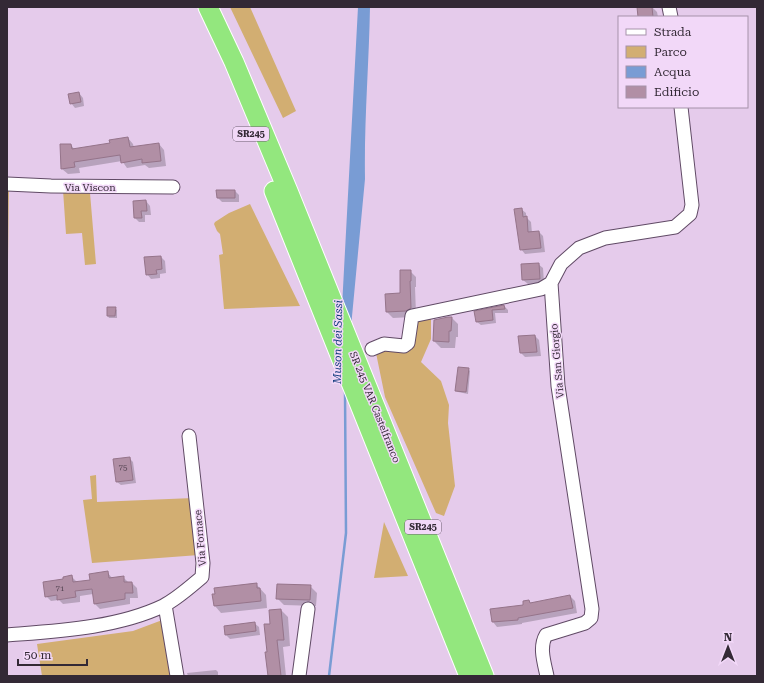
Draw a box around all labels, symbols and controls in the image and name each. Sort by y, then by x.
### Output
legend [618,16,748,108]
text: Strada [654,25,692,39]
text: Parco [654,45,687,59]
text: Acqua [654,65,691,79]
text: Edificio [654,85,699,99]
road number: SR245 [233,127,269,141]
street label: Via Viscon [64,182,116,193]
water label: Muson dei Sassi [331,299,345,385]
street label: Via San Giorgio [548,323,566,399]
street label: SR 245 VAR Castelfranco [348,350,402,464]
house number: 75 [119,463,128,472]
street label: Via Fornace [192,509,208,567]
road number: SR245 [405,520,441,534]
house number: 71 [56,584,65,593]
north arrow [708,627,748,667]
text: N [724,631,733,644]
scale bar [18,641,87,667]
text: 50 m [24,648,51,662]

